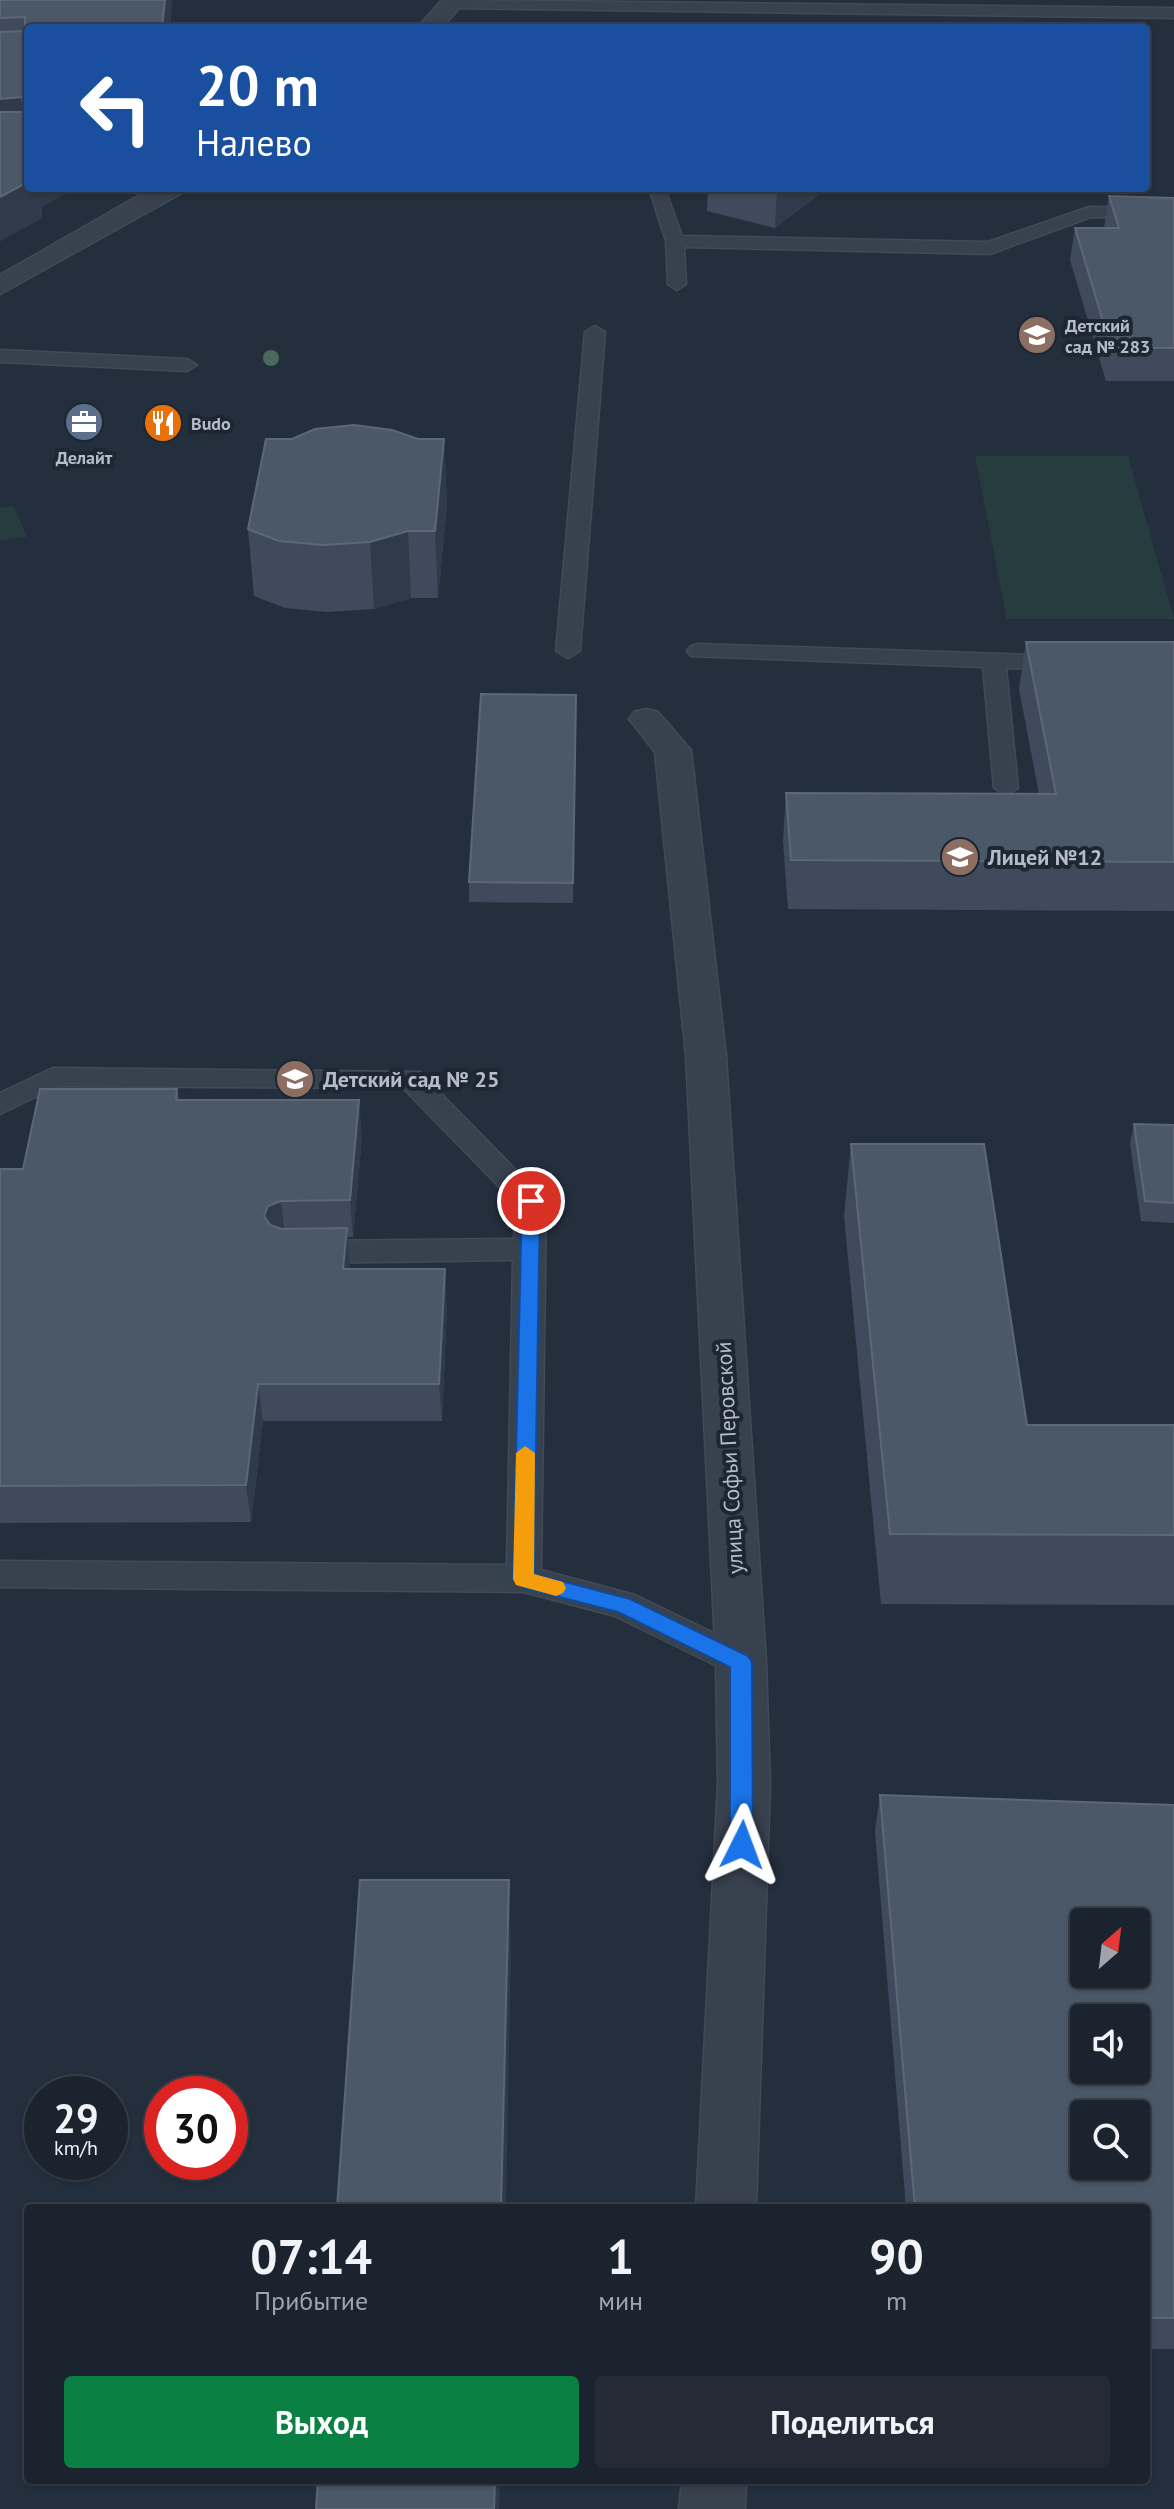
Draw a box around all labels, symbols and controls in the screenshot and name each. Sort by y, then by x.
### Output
text: 20 m [196,49,319,121]
icon: left [64,56,168,160]
text: Налево [196,119,312,166]
school or university icon: Детский сад № 283 [1016,314,1058,356]
place label: Детский сад № 283 [1065,314,1150,358]
office icon: Делайт [63,401,105,443]
restaurant icon: Budo [142,402,184,444]
place label: Budo [191,412,231,435]
place label: Делайт [56,446,113,469]
school or university icon: Лицей №12 [939,836,981,878]
place label: Лицей №12 [987,843,1102,871]
school or university icon: Детский сад № 25 [274,1058,316,1100]
place label: Детский сад № 25 [323,1065,499,1093]
pin [497,1167,565,1235]
icon: arrive [509,1179,553,1223]
street label: улица Софьи Перовской [709,1341,749,1575]
position arrow [700,1803,784,1887]
north arrow [1070,1908,1150,1988]
map controls [1070,1908,1150,2180]
button: sound [1070,2004,1150,2084]
speed limit sign: 30 [144,2076,248,2180]
text: 29 [53,2092,99,2144]
button: search [1070,2100,1150,2180]
text: km/h [54,2135,98,2161]
text: 07:14 [250,2225,372,2287]
text: 1 [607,2225,634,2287]
text: 90 [869,2225,924,2287]
text: Прибытие [254,2284,368,2317]
text: мин [598,2284,643,2317]
text: m [886,2284,907,2317]
button: Выход [64,2376,579,2468]
button: Поделиться [595,2376,1110,2468]

